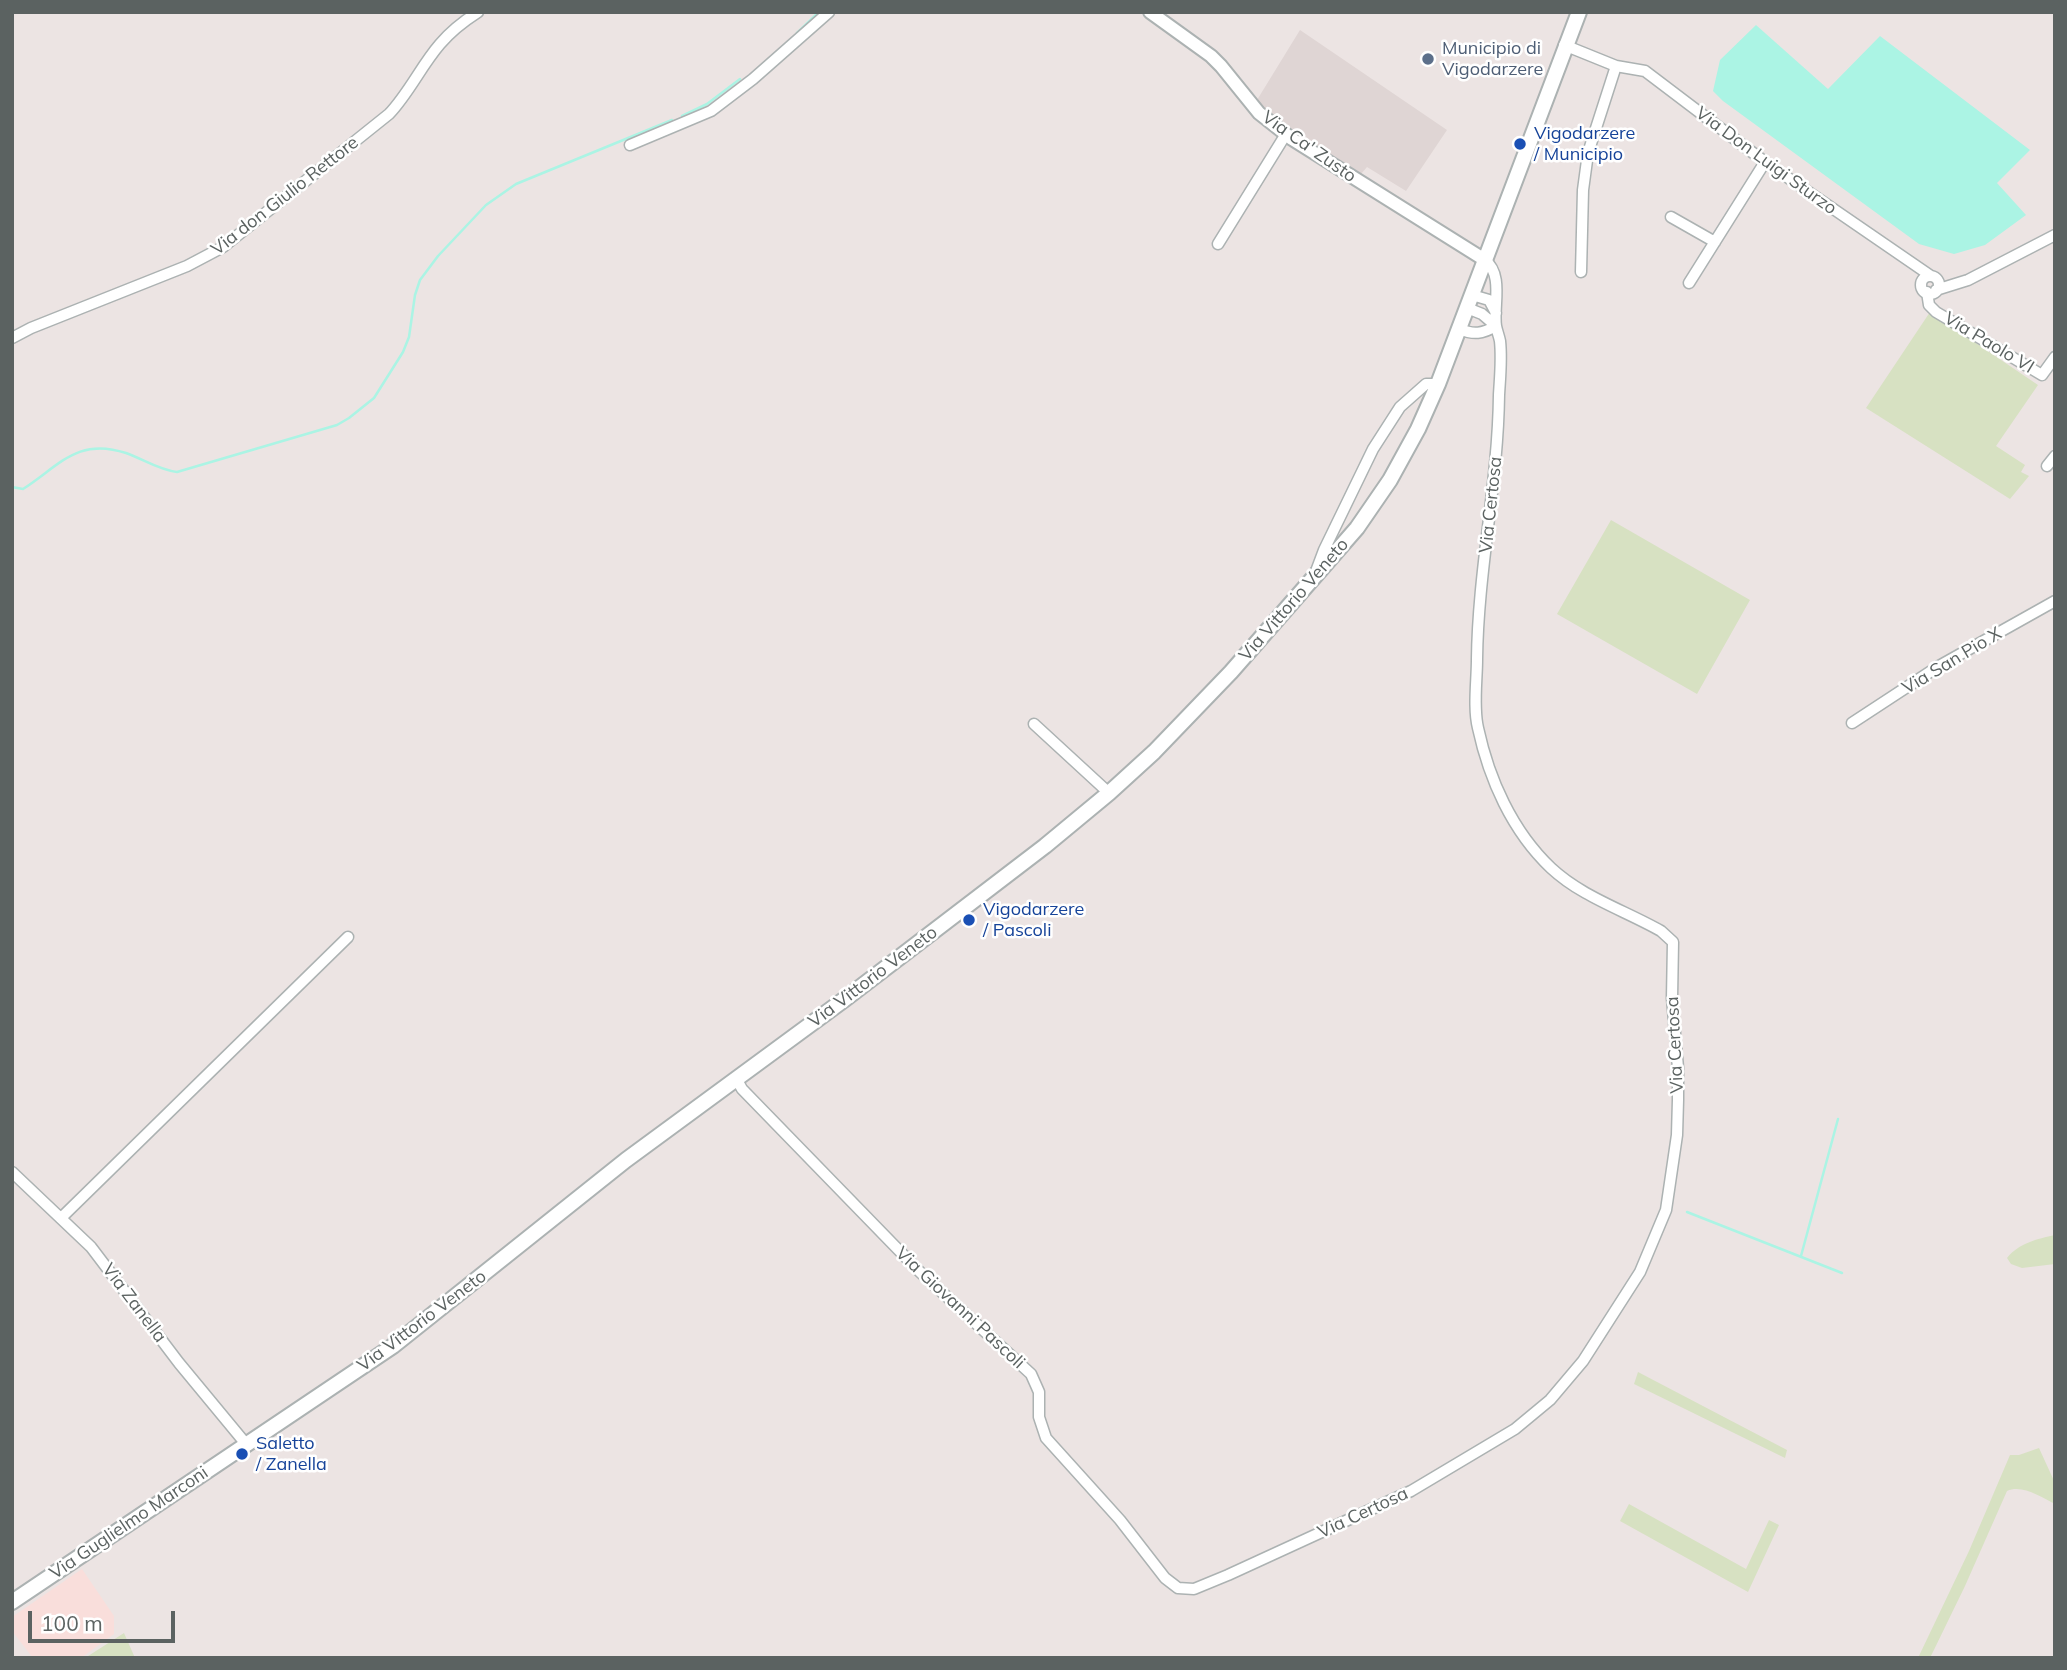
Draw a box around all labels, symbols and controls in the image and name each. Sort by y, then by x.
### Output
place label: Municipio di Vigodarzere [1442,38,1543,80]
marker: Municipio di Vigodarzere [1420,51,1436,67]
street label: Via Don Luigi Sturzo [1691,102,1841,220]
street label: Via Ca' Zusto [1258,107,1360,187]
place label: Vigodarzere / Municipio [1534,123,1635,166]
street label: Via don Giulio Rettore [207,132,363,260]
marker: Vigodarzere / Municipio [1512,136,1528,152]
street label: Via Paolo VI [1940,308,2038,378]
street label: Via Certosa [1475,456,1507,554]
street label: Via Vittorio Veneto [1235,534,1353,666]
street label: Via San Pio X [1898,623,2006,699]
place label: Vigodarzere / Pascoli [983,899,1084,942]
marker: Vigodarzere / Pascoli [961,912,977,928]
street label: Via Vittorio Veneto [804,922,942,1032]
street label: Via Certosa [1662,996,1688,1094]
street label: Via Giovanni Pascoli [891,1243,1029,1373]
street label: Via Zanella [97,1259,171,1347]
street label: Via Vittorio Veneto [353,1266,491,1376]
place label: Saletto / Zanella [256,1433,327,1476]
marker: Saletto / Zanella [234,1446,250,1462]
street label: Via Guglielmo Marconi [46,1462,212,1584]
street label: Via Certosa [1314,1483,1412,1543]
scale bar [32,1596,178,1640]
text: 100 m [41,1610,103,1636]

